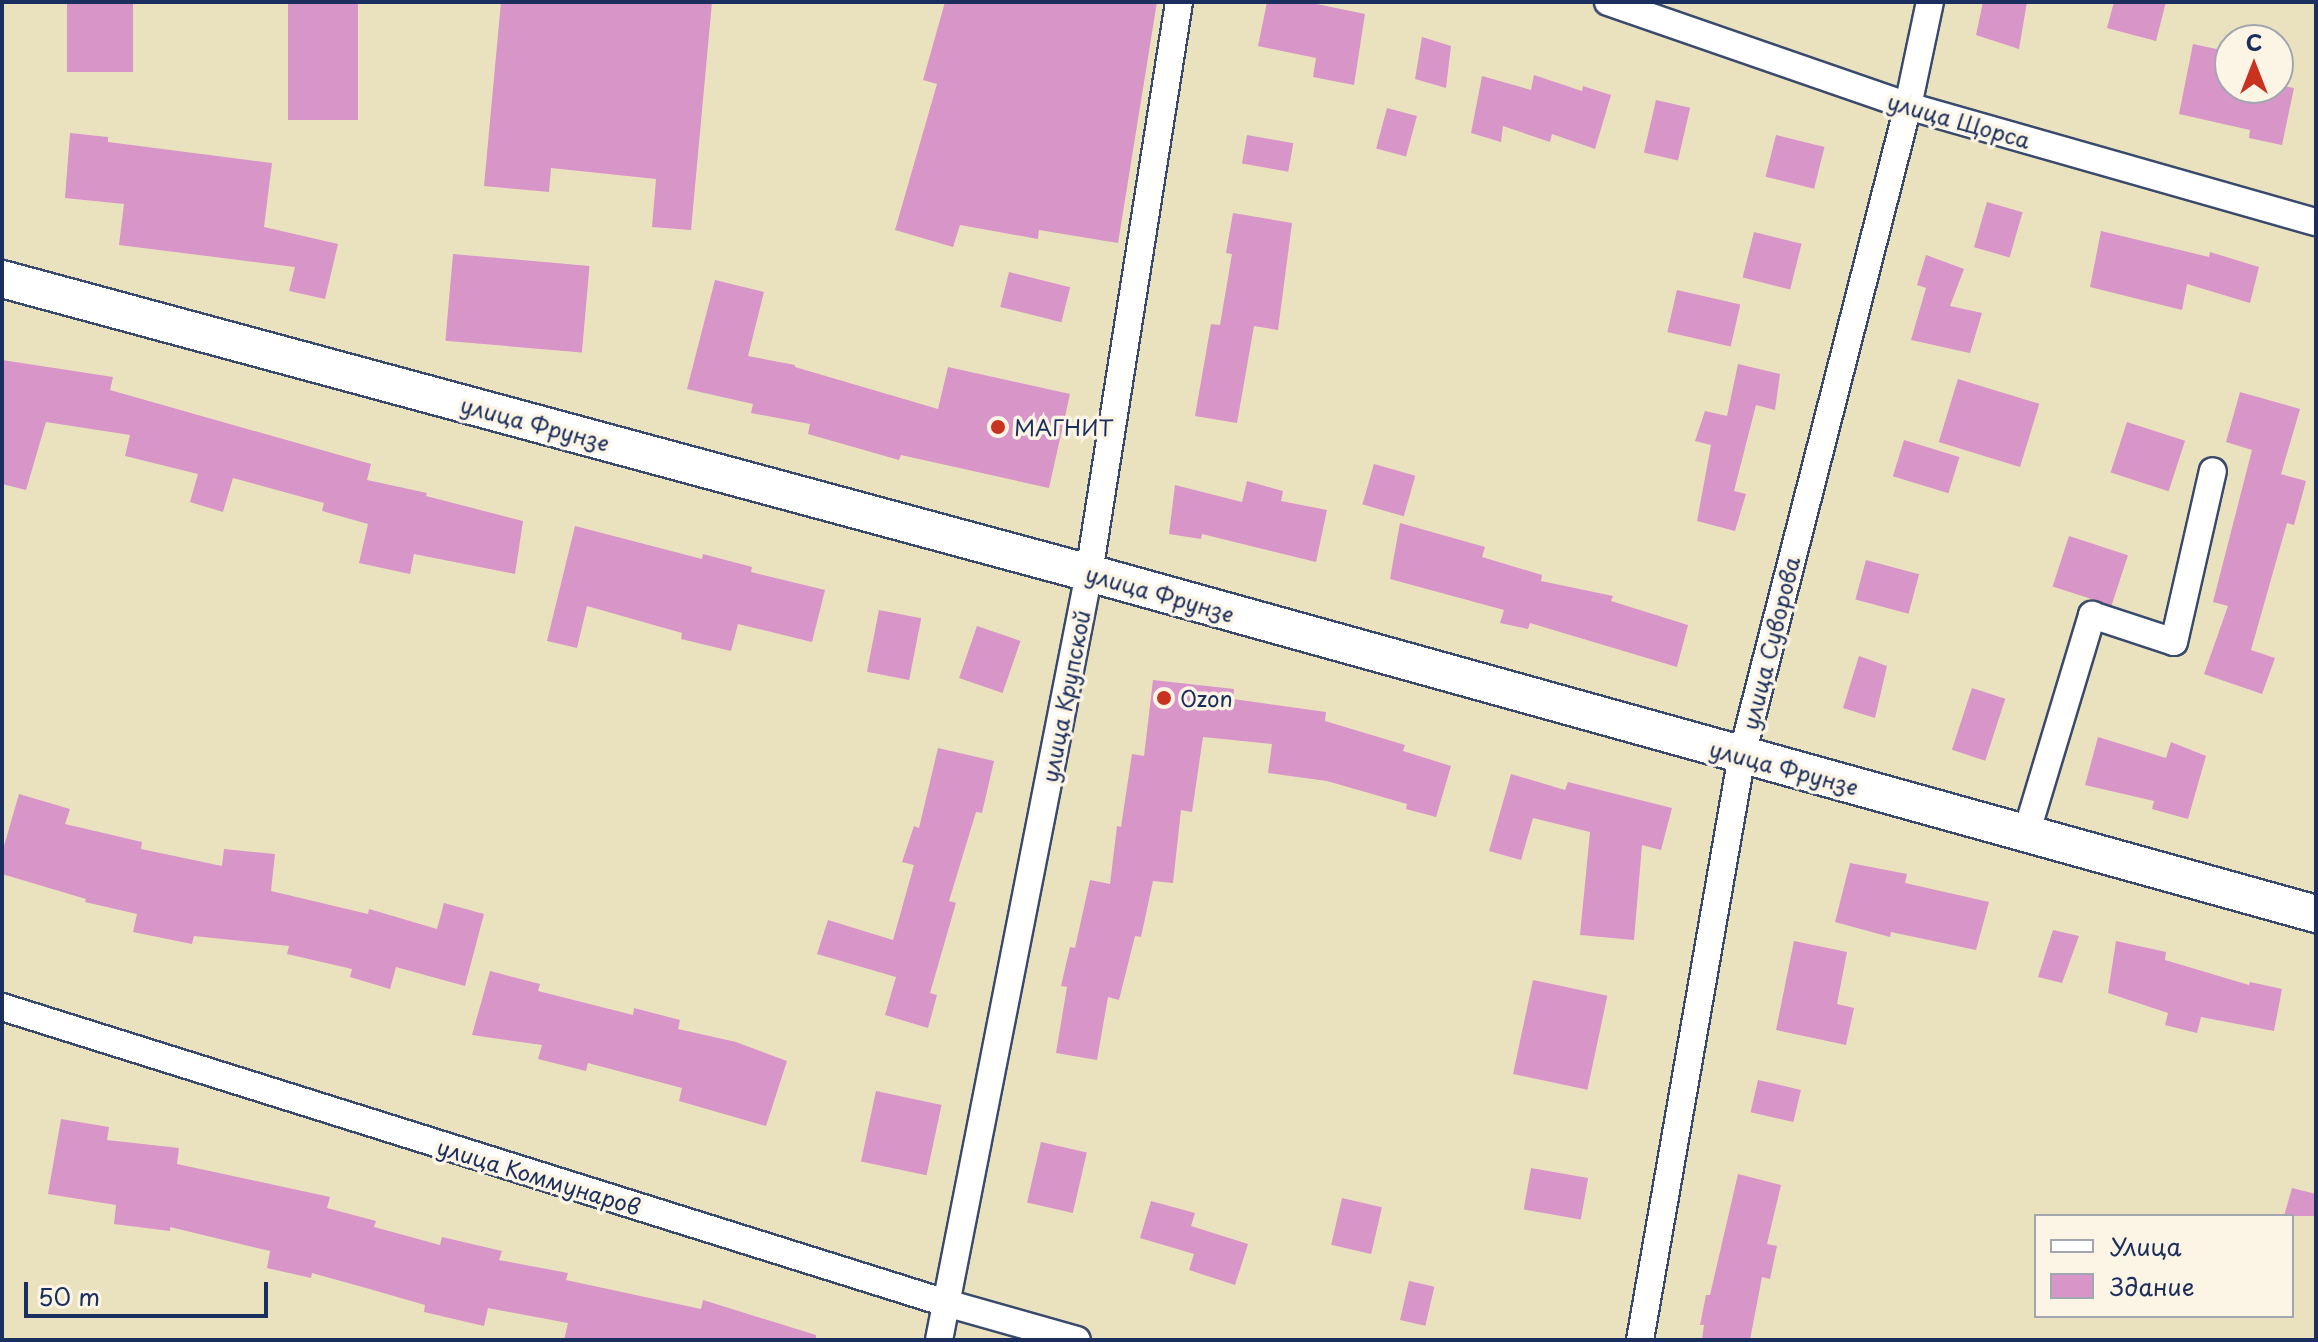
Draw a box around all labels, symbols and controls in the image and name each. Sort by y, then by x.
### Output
north arrow [2214,24,2294,104]
text: С [2246,25,2262,58]
street label: улица Щорса [1884,87,2034,153]
street label: улица Фрунзе [457,390,613,456]
place label: МАГНИТ [1014,414,1114,440]
marker: МАГНИТ [989,418,1007,436]
street label: улица Суворова [1736,553,1804,733]
street label: улица Фрунзе [1082,559,1238,627]
street label: улица Крупской [1035,607,1095,785]
place label: Ozon [1180,685,1233,711]
marker: Ozon [1155,689,1173,707]
street label: улица Фрунзе [1706,734,1862,800]
street label: улица Коммунаров [433,1132,645,1220]
legend [2034,1214,2294,1318]
text: Улица [2110,1228,2182,1264]
scale bar [28,1266,272,1316]
text: Здание [2110,1268,2195,1304]
text: 50 m [38,1278,100,1314]

